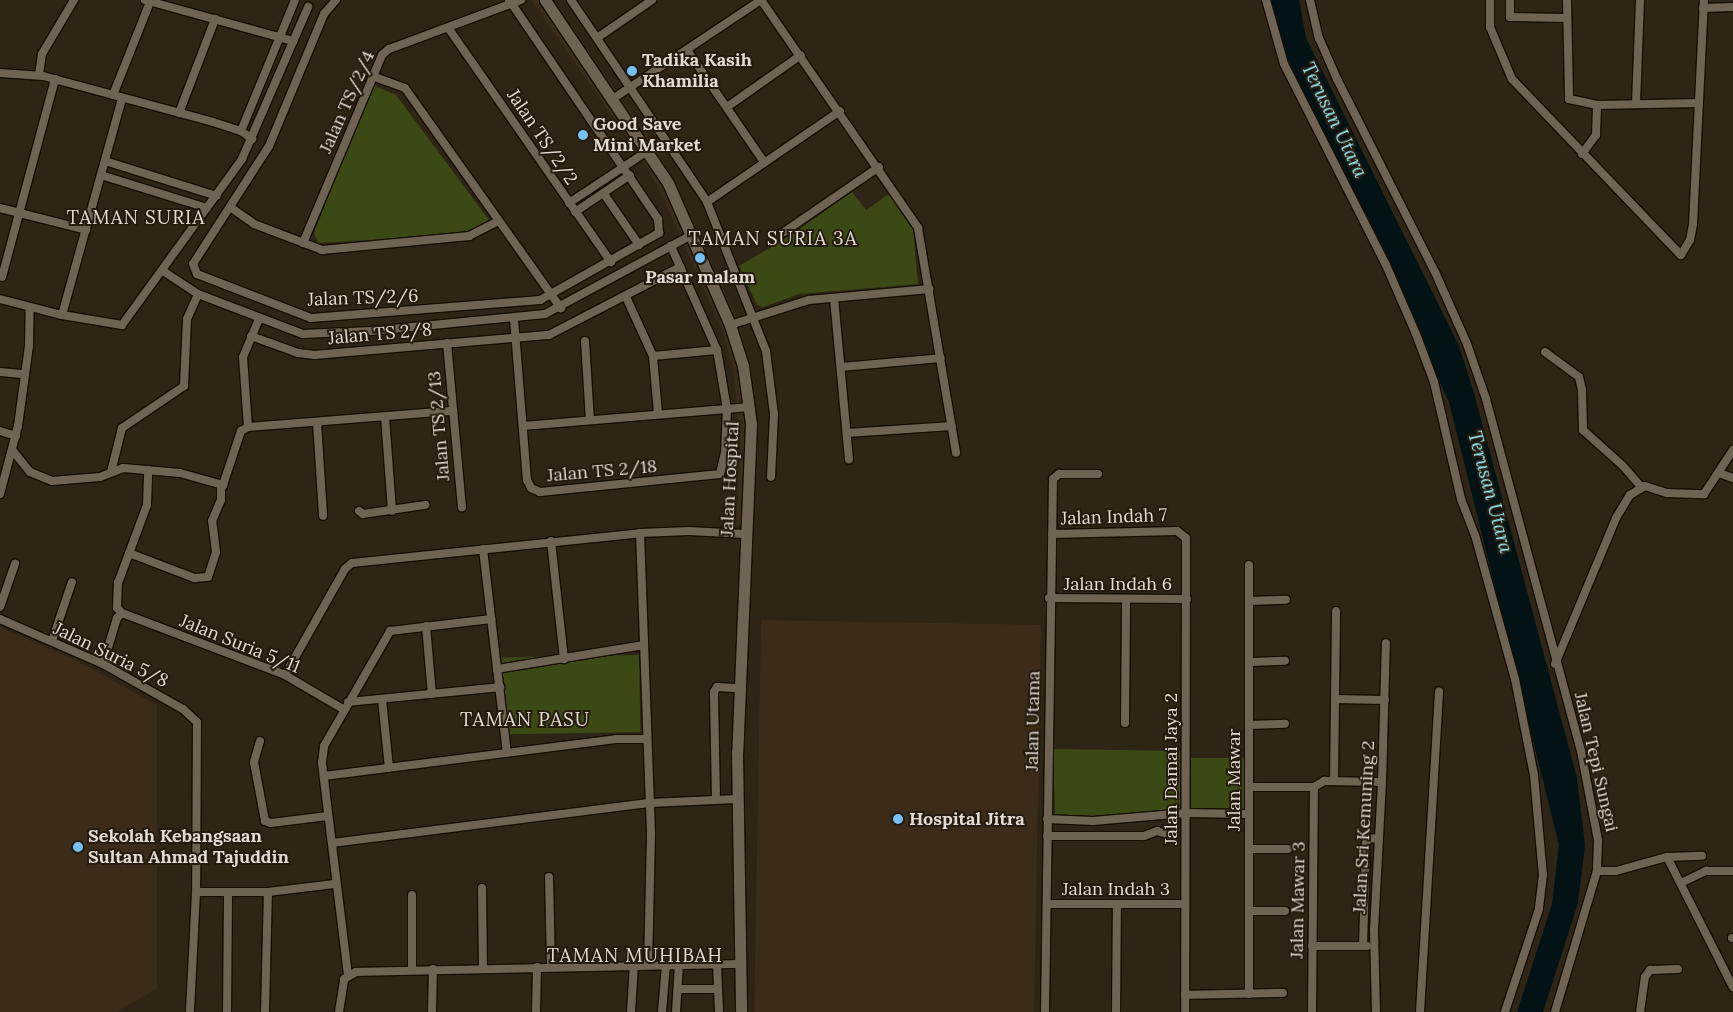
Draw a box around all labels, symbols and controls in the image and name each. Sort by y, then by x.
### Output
street label: Jalan TS/2/4 [315,47,379,157]
place label: Tadika Kasih Khamilia [642,50,752,92]
water label: Terusan Utara [1296,59,1372,181]
marker: Tadika Kasih Khamilia [626,65,638,77]
street label: Jalan TS/2/2 [502,85,582,189]
place label: Good Save Mini Market [593,114,701,156]
marker: Good Save Mini Market [577,129,589,141]
district label: TAMAN SURIA [65,207,207,229]
district label: TAMAN SURIA 3A [687,228,859,250]
marker: Pasar malam [694,252,706,264]
place label: Pasar malam [645,266,755,288]
street label: Jalan TS/2/6 [307,285,419,311]
street label: Jalan TS 2/8 [327,319,433,349]
street label: Jalan TS 2/13 [423,370,455,482]
street label: Jalan Hospital [716,421,744,537]
water label: Terusan Utara [1463,428,1517,556]
street label: Jalan TS 2/18 [546,455,658,487]
street label: Jalan Indah 7 [1061,504,1167,530]
street label: Jalan Indah 6 [1064,573,1172,595]
street label: Jalan Suria 5/11 [177,610,303,678]
street label: Jalan Suria 5/8 [50,618,172,692]
street label: Jalan Utama [1021,670,1045,772]
street label: Jalan Tepi Sungai [1569,690,1623,834]
street label: Jalan Damai Jaya 2 [1160,693,1182,845]
district label: TAMAN PASU [459,709,591,731]
street label: Jalan Mawar [1223,729,1245,831]
street label: Jalan Sri Kemuning 2 [1349,740,1379,914]
place label: Hospital Jitra [909,808,1025,830]
marker: Hospital Jitra [891,812,905,826]
place label: Sekolah Kebangsaan Sultan Ahmad Tajuddin [88,826,289,869]
marker: Sekolah Kebangsaan Sultan Ahmad Tajuddin [72,841,84,853]
street label: Jalan Mawar 3 [1286,841,1310,959]
street label: Jalan Indah 3 [1062,878,1170,900]
district label: TAMAN MUHIBAH [545,945,725,967]

